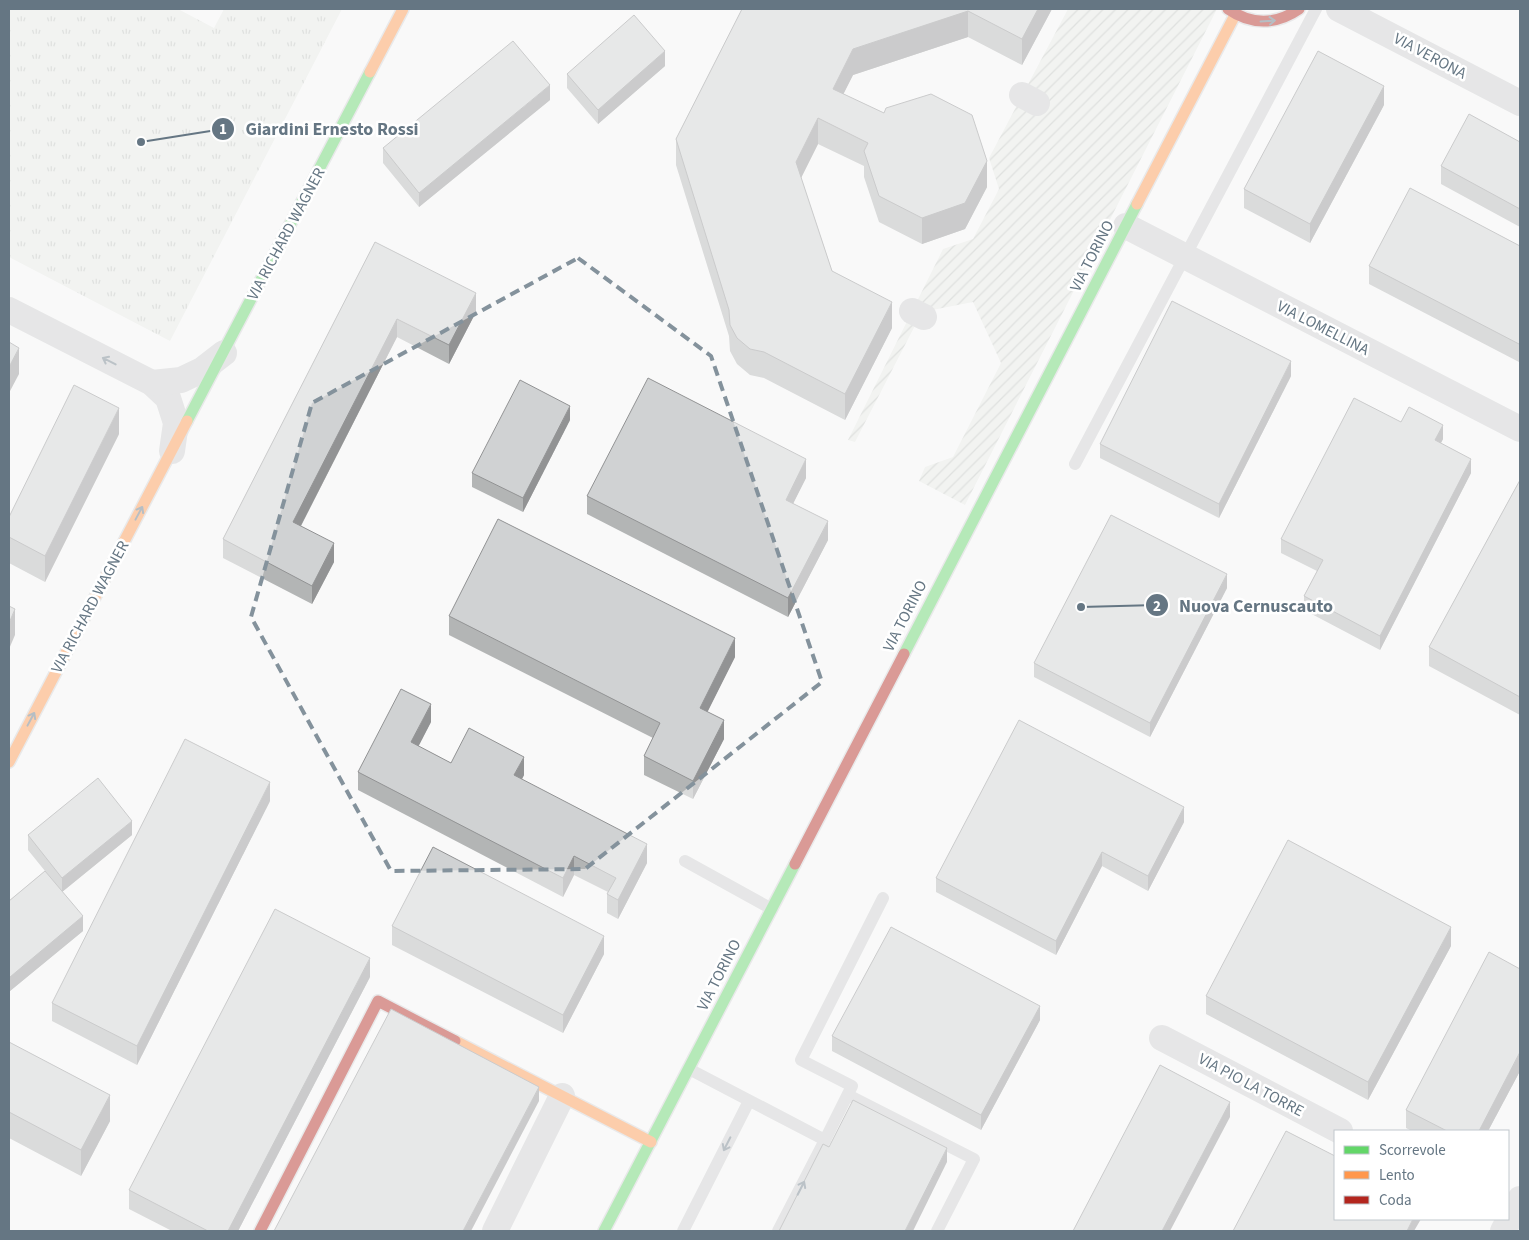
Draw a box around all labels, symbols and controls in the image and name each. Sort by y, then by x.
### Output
one-way arrow [1260,17,1276,26]
street label: VIA VERONA [1390,28,1471,85]
callout: Giardini Ernesto Rossi [210,112,428,145]
text: Giardini Ernesto Rossi [245,117,419,142]
text: 1 [219,119,227,140]
street label: VIA RICHARD WAGNER [242,164,330,304]
street label: VIA TORINO [1065,217,1119,295]
street label: VIA LOMELLINA [1273,295,1373,361]
one-way arrow [102,356,117,365]
one-way arrow [135,506,144,521]
street label: VIA RICHARD WAGNER [46,537,134,677]
street label: VIA TORINO [878,577,932,655]
callout: Nuova Cernuscauto [1144,589,1343,622]
text: Nuova Cernuscauto [1179,594,1333,619]
text: 2 [1153,596,1161,617]
one-way arrow [27,712,36,727]
street label: VIA TORINO [692,936,746,1014]
street label: VIA PIO LA TORRE [1194,1048,1308,1122]
legend [1334,1130,1509,1220]
one-way arrow [722,1137,732,1152]
text: Scorrevole [1379,1140,1446,1161]
text: Lento [1379,1165,1415,1186]
one-way arrow [796,1181,806,1196]
text: Coda [1379,1190,1412,1211]

